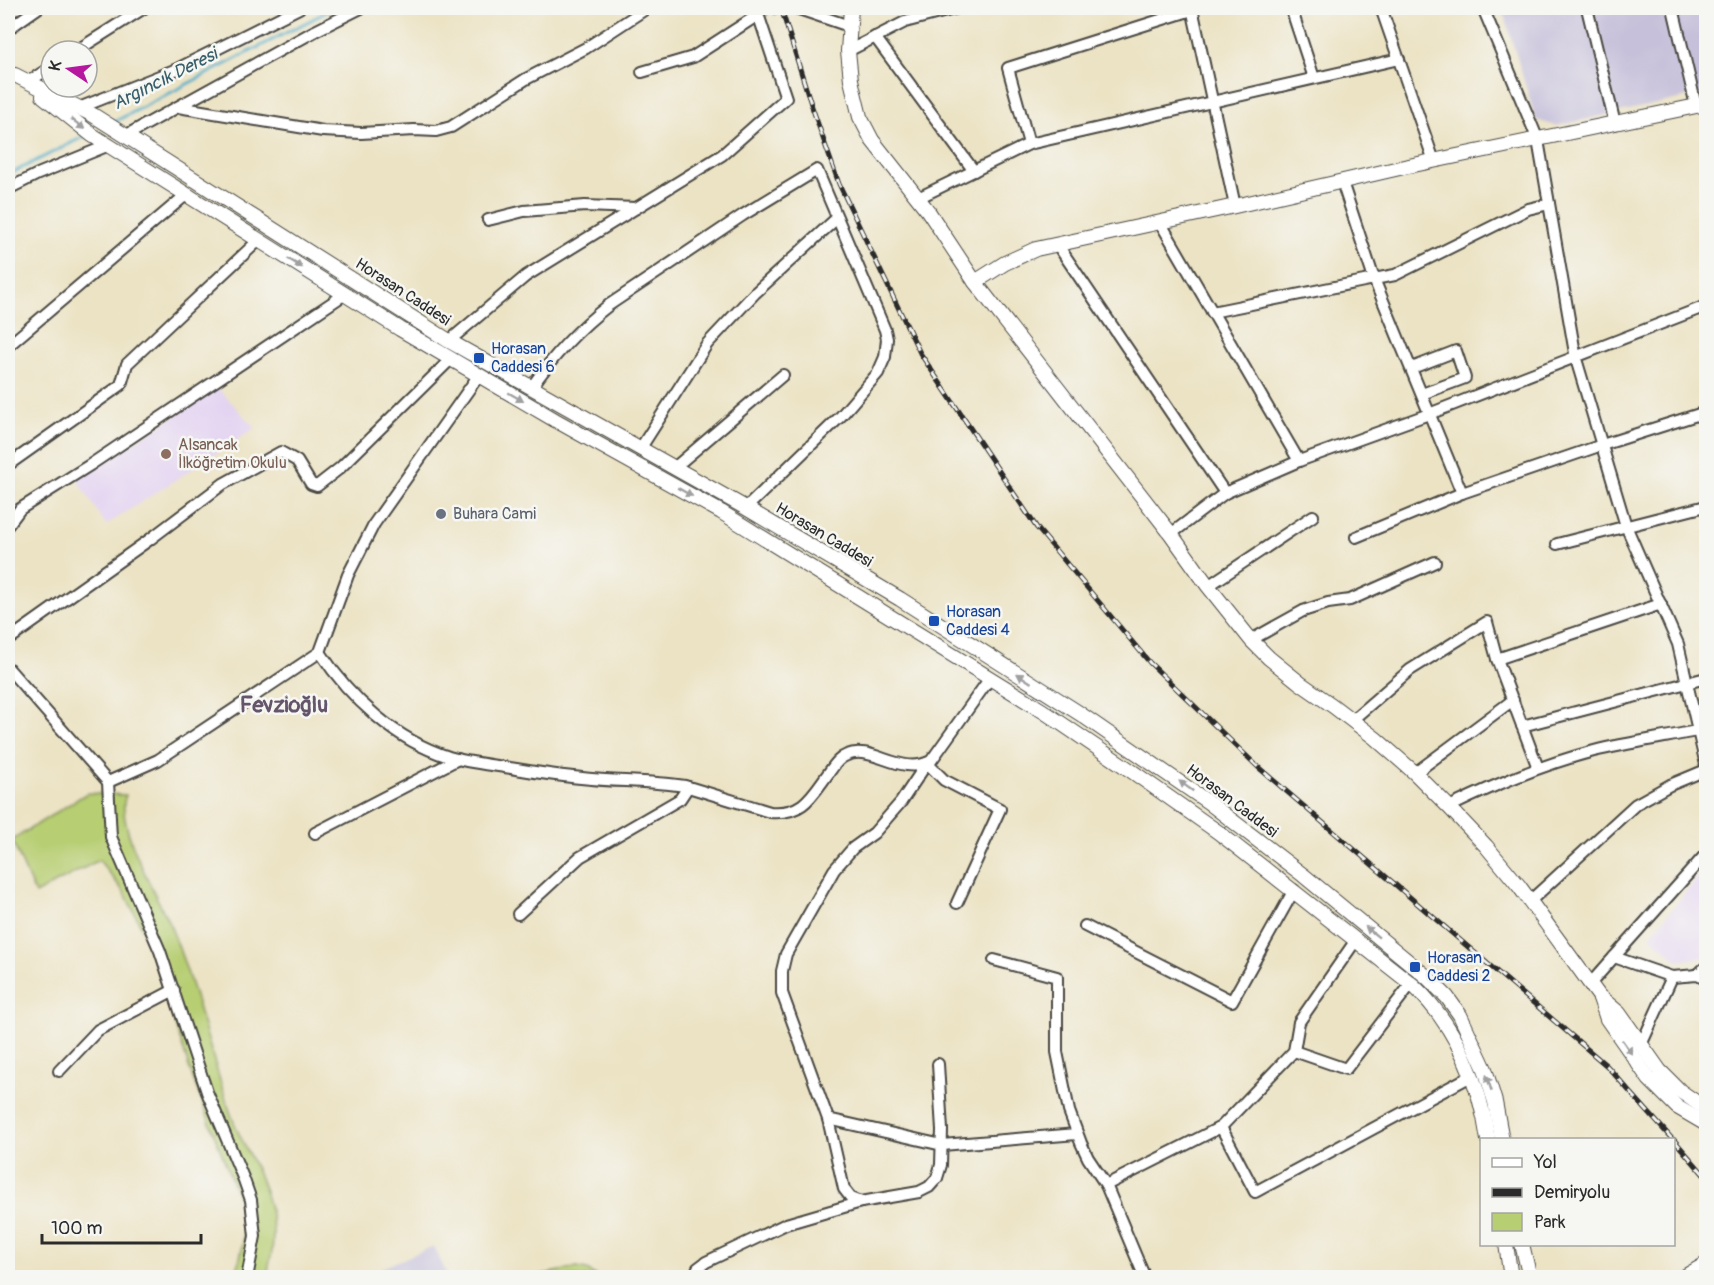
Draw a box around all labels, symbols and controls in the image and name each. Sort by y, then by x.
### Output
north arrow [39,39,99,99]
water label: Argıncık Deresi [109,42,223,115]
text: K [45,59,66,73]
one-way arrow [70,117,86,130]
street label: Horasan Caddesi [352,254,455,330]
one-way arrow [287,257,303,268]
place label: Horasan Caddesi 6 [491,339,555,377]
marker: Horasan Caddesi 6 [472,351,486,365]
one-way arrow [507,391,524,401]
place label: Alsancak İlköğretim Okulu [178,435,287,473]
marker: Alsancak İlköğretim Okulu [159,447,173,461]
one-way arrow [677,487,694,497]
street label: Horasan Caddesi [772,498,876,572]
place label: Buhara Cami [453,504,536,524]
marker: Buhara Cami [434,507,448,521]
place label: Horasan Caddesi 4 [946,602,1010,640]
marker: Horasan Caddesi 4 [927,614,941,628]
one-way arrow [1015,672,1032,683]
district label: Fevzioğlu [240,691,328,719]
street label: Horasan Caddesi [1182,760,1282,842]
one-way arrow [1178,780,1194,792]
one-way arrow [1365,926,1380,939]
place label: Horasan Caddesi 2 [1427,948,1491,986]
marker: Horasan Caddesi 2 [1408,960,1422,974]
one-way arrow [1621,1039,1633,1055]
one-way arrow [1484,1073,1493,1091]
legend [1480,1138,1675,1246]
text: Yol [1533,1151,1557,1174]
text: Demiryolu [1534,1181,1610,1204]
scale bar [42,1207,201,1245]
text: Park [1534,1211,1566,1234]
text: 100 m [51,1217,103,1240]

